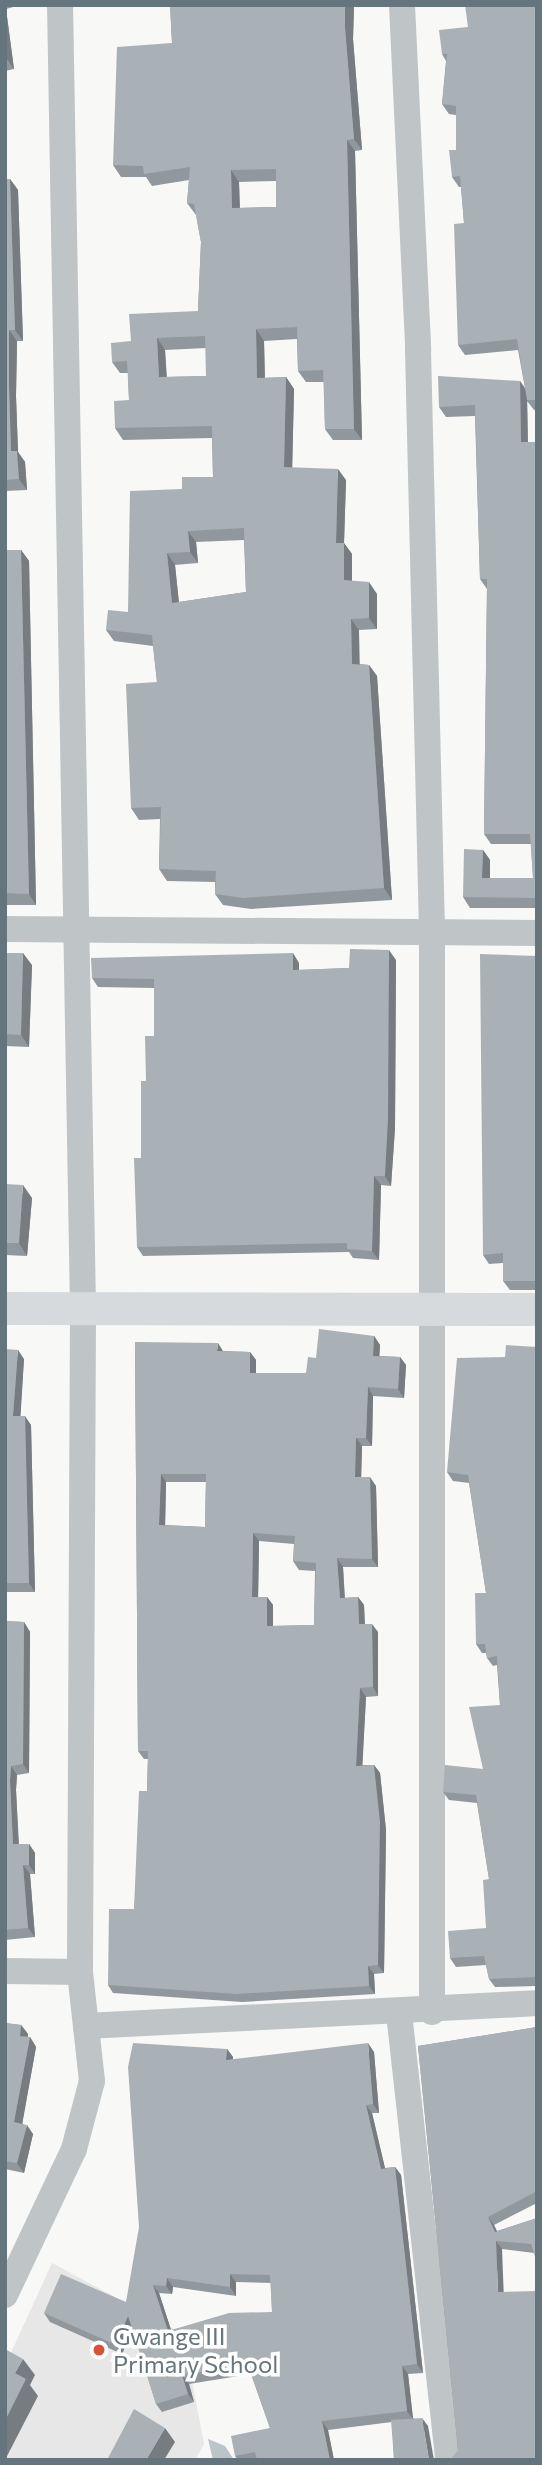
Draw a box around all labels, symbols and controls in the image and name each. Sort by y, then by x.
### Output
place label: Gwange III Primary School [113,2322,278,2378]
marker: Gwange III Primary School [91,2342,107,2358]

